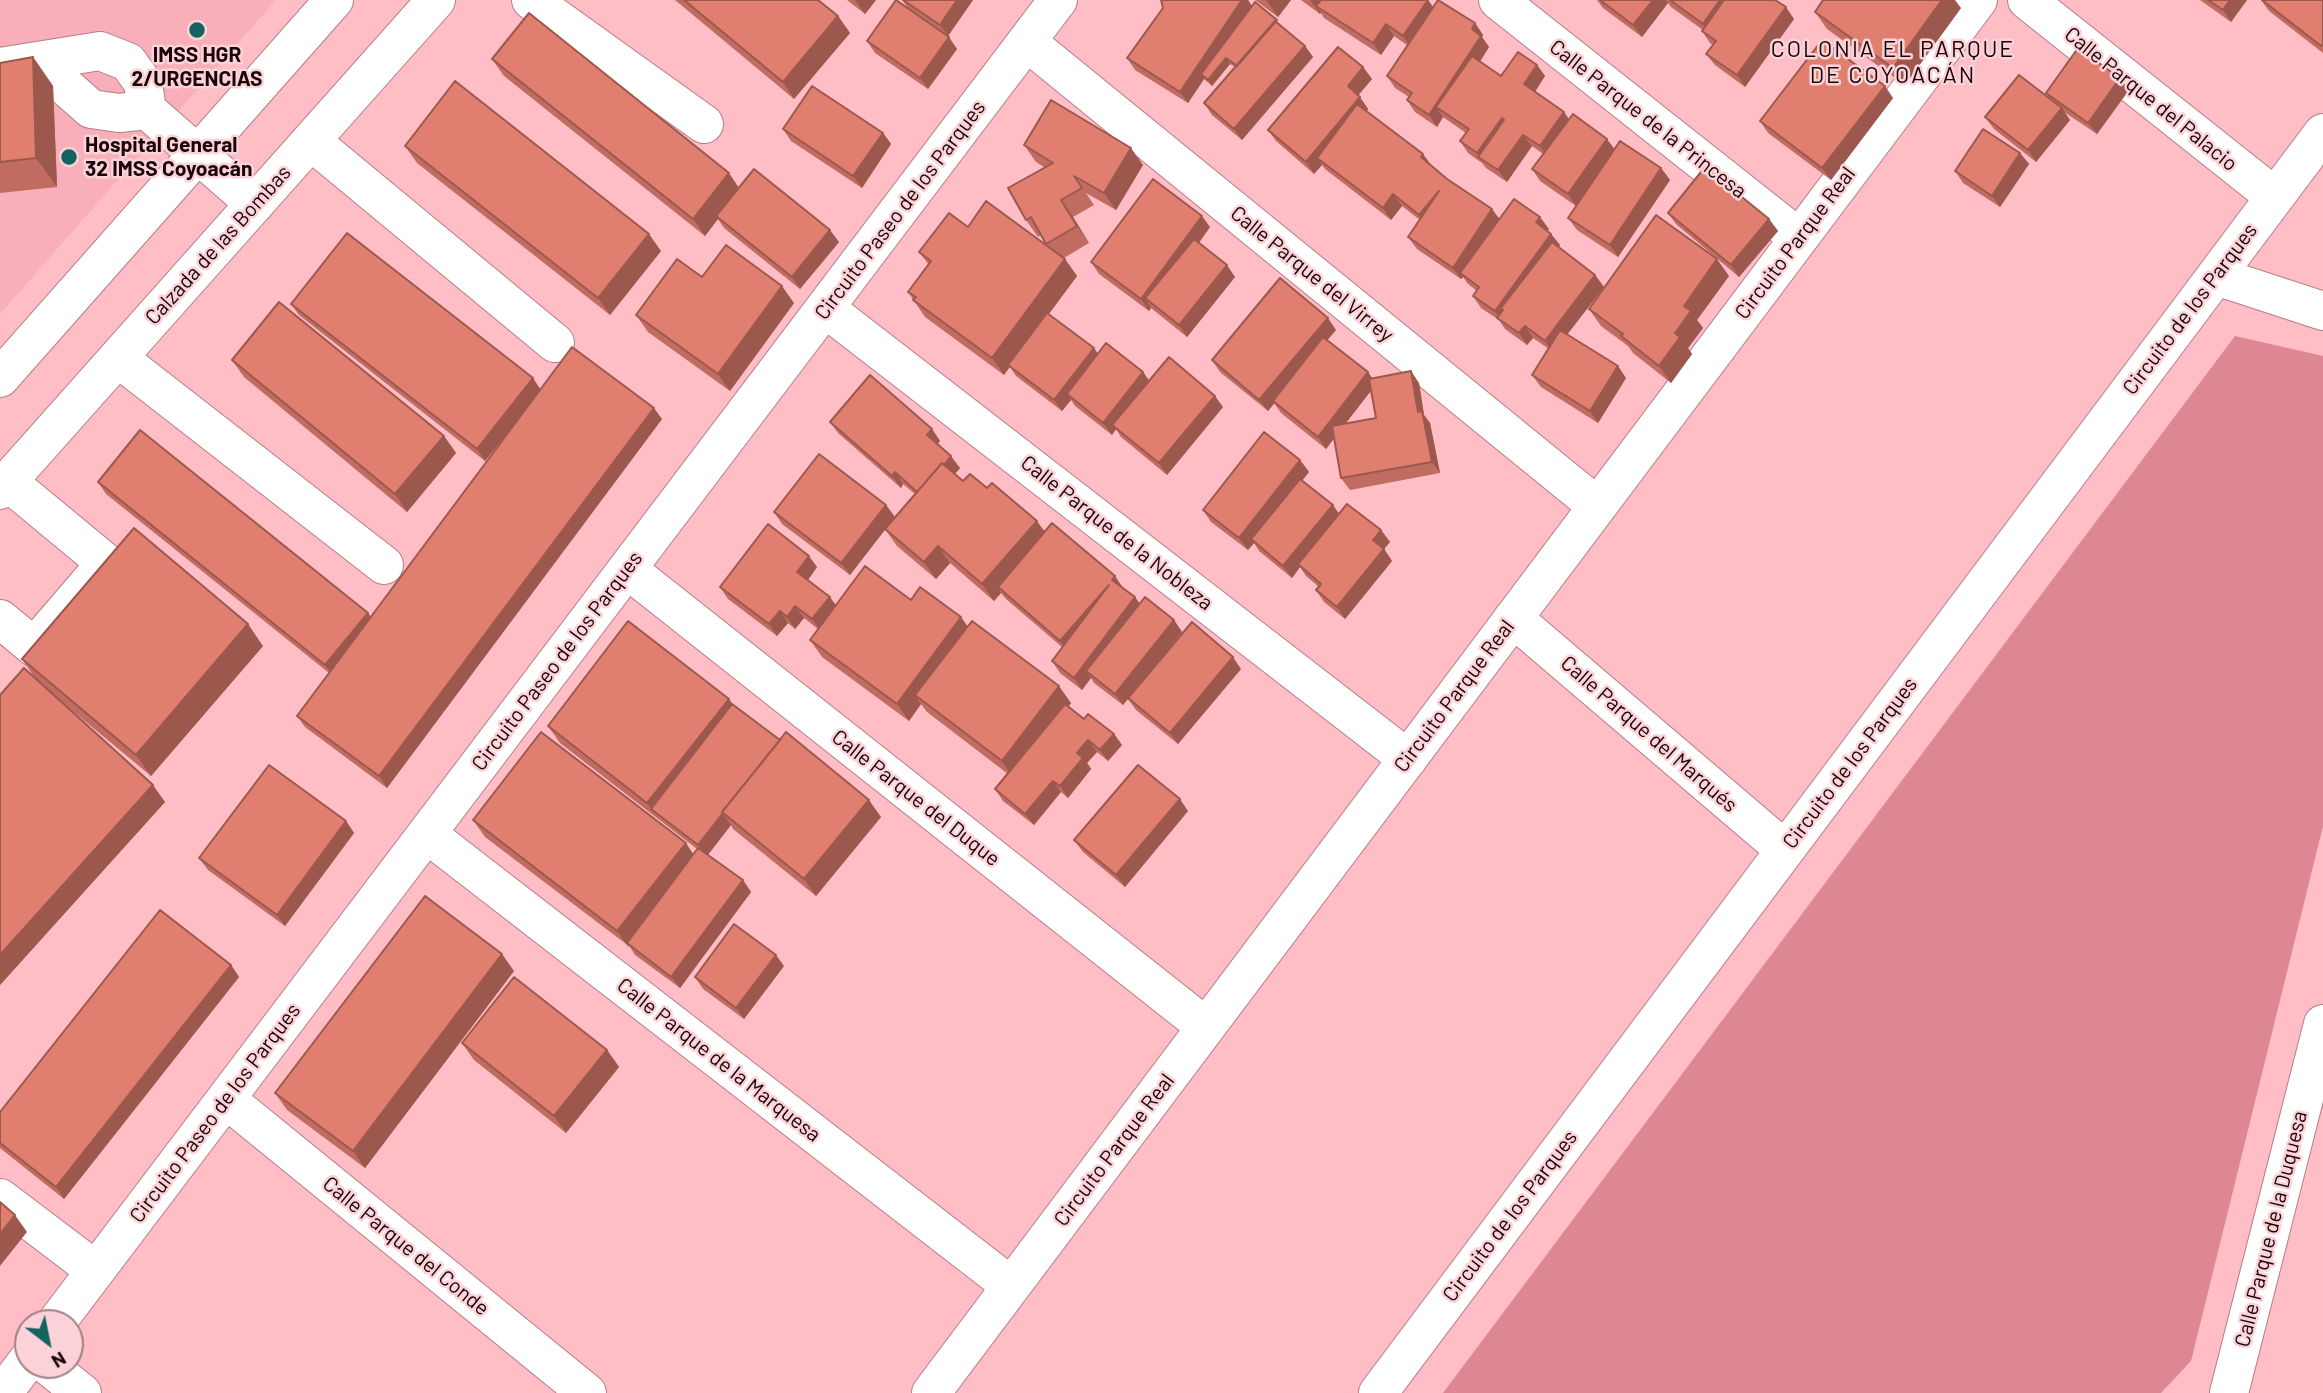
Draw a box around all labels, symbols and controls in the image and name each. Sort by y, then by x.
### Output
marker: IMSS HGR 2/URGENCIAS [187,20,207,40]
street label: Calle Parque del Palacio [2059,21,2243,177]
street label: Calle Parque de la Princesa [1544,34,1752,204]
district label: COLONIA EL PARQUE DE COYOACÁN [1773,35,2013,89]
place label: IMSS HGR 2/URGENCIAS [132,42,262,92]
street label: Circuito Paseo de los Parques [809,95,991,325]
place label: Hospital General 32 IMSS Coyoacán [85,132,252,182]
marker: Hospital General 32 IMSS Coyoacán [59,147,79,167]
street label: Calzada de las Bombas [140,160,296,330]
street label: Circuito Parque Real [1729,162,1861,324]
street label: Calle Parque del Virrey [1225,201,1399,347]
street label: Circuito de los Parques [2117,218,2263,400]
street label: Calle Parque de la Nobleza [1016,450,1218,616]
street label: Circuito Paseo de los Parques [466,546,648,776]
street label: Circuito Parque Real [1388,615,1520,777]
street label: Calle Parque del Marqués [1555,650,1743,818]
street label: Circuito de los Parques [1777,672,1923,854]
street label: Calle Parque del Duque [827,724,1005,872]
street label: Calle Parque de la Marquesa [612,973,826,1147]
street label: Circuito Paseo de los Parques [124,998,306,1228]
street label: Circuito Parque Real [1048,1069,1180,1231]
street label: Calle Parque de la Duquesa [2229,1108,2313,1350]
street label: Circuito de los Parques [1437,1125,1583,1307]
street label: Calle Parque del Conde [318,1171,494,1321]
north arrow [14,1309,84,1379]
text: N [48,1347,71,1374]

